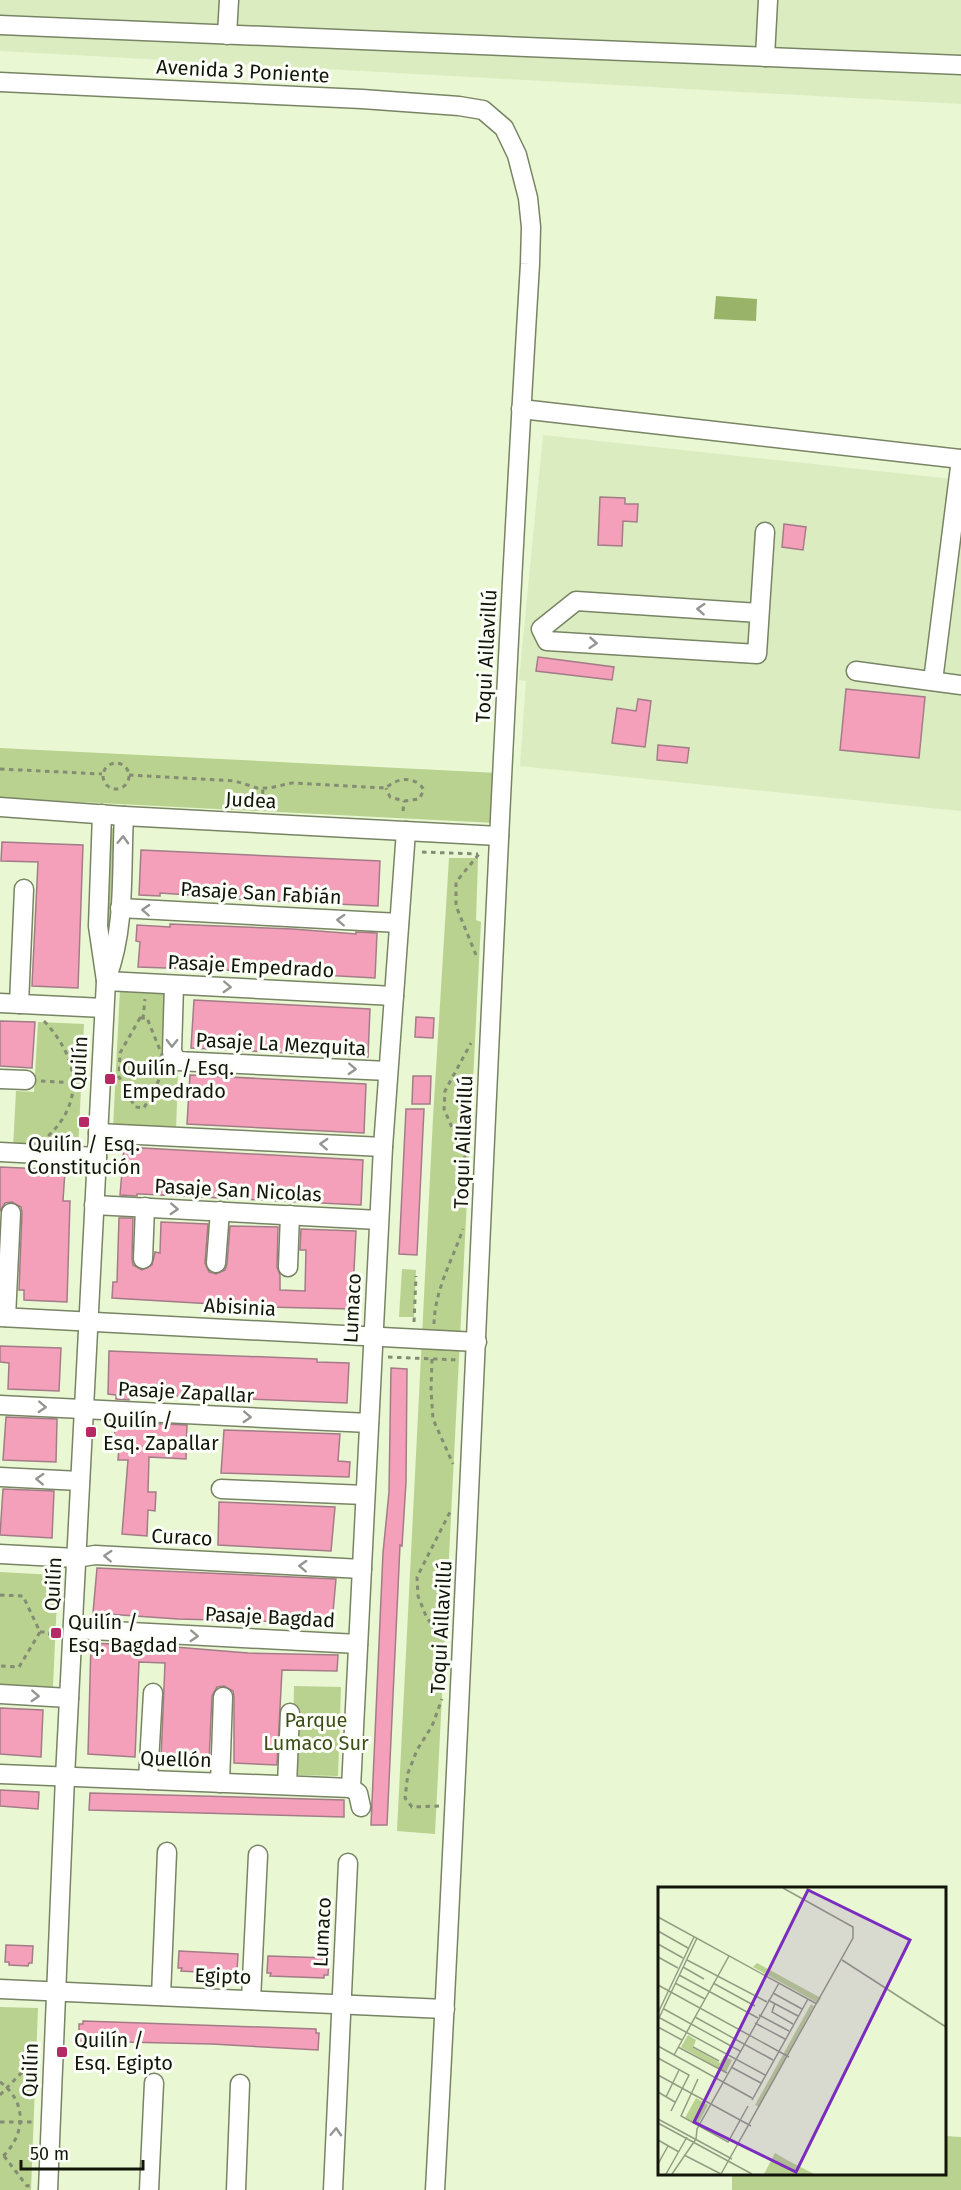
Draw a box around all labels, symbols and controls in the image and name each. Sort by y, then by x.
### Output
street label: Avenida 3 Poniente [156,54,330,88]
street label: Toqui Aillavillú [471,589,501,723]
one-way arrow [696,603,705,616]
one-way arrow [588,637,597,650]
street label: Judea [225,787,277,813]
one-way arrow [116,836,129,845]
street label: Pasaje San Fabián [180,877,342,909]
one-way arrow [142,903,151,916]
one-way arrow [336,913,345,926]
street label: Pasaje Empedrado [167,950,335,982]
one-way arrow [222,981,231,994]
street label: Pasaje La Mezquita [195,1028,367,1060]
street label: Quilín [66,1035,92,1091]
one-way arrow [166,1039,178,1048]
place label: Quilín / Esq. Empedrado [122,1056,234,1103]
one-way arrow [348,1063,357,1076]
marker: Quilín / Esq. Empedrado [103,1072,117,1086]
street label: Toqui Aillavillú [449,1075,477,1209]
marker: Quilín / Esq. Constitución [77,1115,91,1129]
place label: Quilín / Esq. Constitución [27,1132,141,1179]
one-way arrow [320,1137,329,1150]
street label: Pasaje San Nicolas [154,1174,322,1206]
one-way arrow [169,1202,178,1215]
street label: Lumaco [338,1272,366,1344]
street label: Abisinia [203,1293,277,1321]
street label: Pasaje Zapallar [117,1376,255,1408]
one-way arrow [37,1400,46,1413]
place label: Quilín / Esq. Zapallar [103,1408,219,1455]
one-way arrow [243,1411,252,1424]
marker: Quilín / Esq. Zapallar [84,1425,98,1439]
one-way arrow [36,1473,45,1486]
street label: Curaco [151,1523,213,1551]
one-way arrow [104,1549,113,1562]
street label: Quilín [40,1556,66,1612]
one-way arrow [299,1559,308,1572]
street label: Toqui Aillavillú [426,1560,456,1694]
street label: Pasaje Bagdad [204,1602,336,1632]
place label: Quilín / Esq. Bagdad [68,1610,178,1657]
marker: Quilín / Esq. Bagdad [49,1626,63,1640]
one-way arrow [190,1629,199,1642]
one-way arrow [30,1689,39,1702]
park label: Parque Lumaco Sur [263,1708,369,1755]
street label: Quellón [140,1746,212,1772]
inset map [658,1887,946,2175]
street label: Lumaco [308,1896,336,1968]
street label: Egipto [194,1963,252,1989]
place label: Quilín / Esq. Egipto [74,2028,173,2075]
street label: Quilín [17,2042,43,2098]
marker: Quilín / Esq. Egipto [55,2045,69,2059]
one-way arrow [329,2127,342,2136]
scale bar [21,2133,142,2171]
text: 50 m [30,2143,69,2165]

